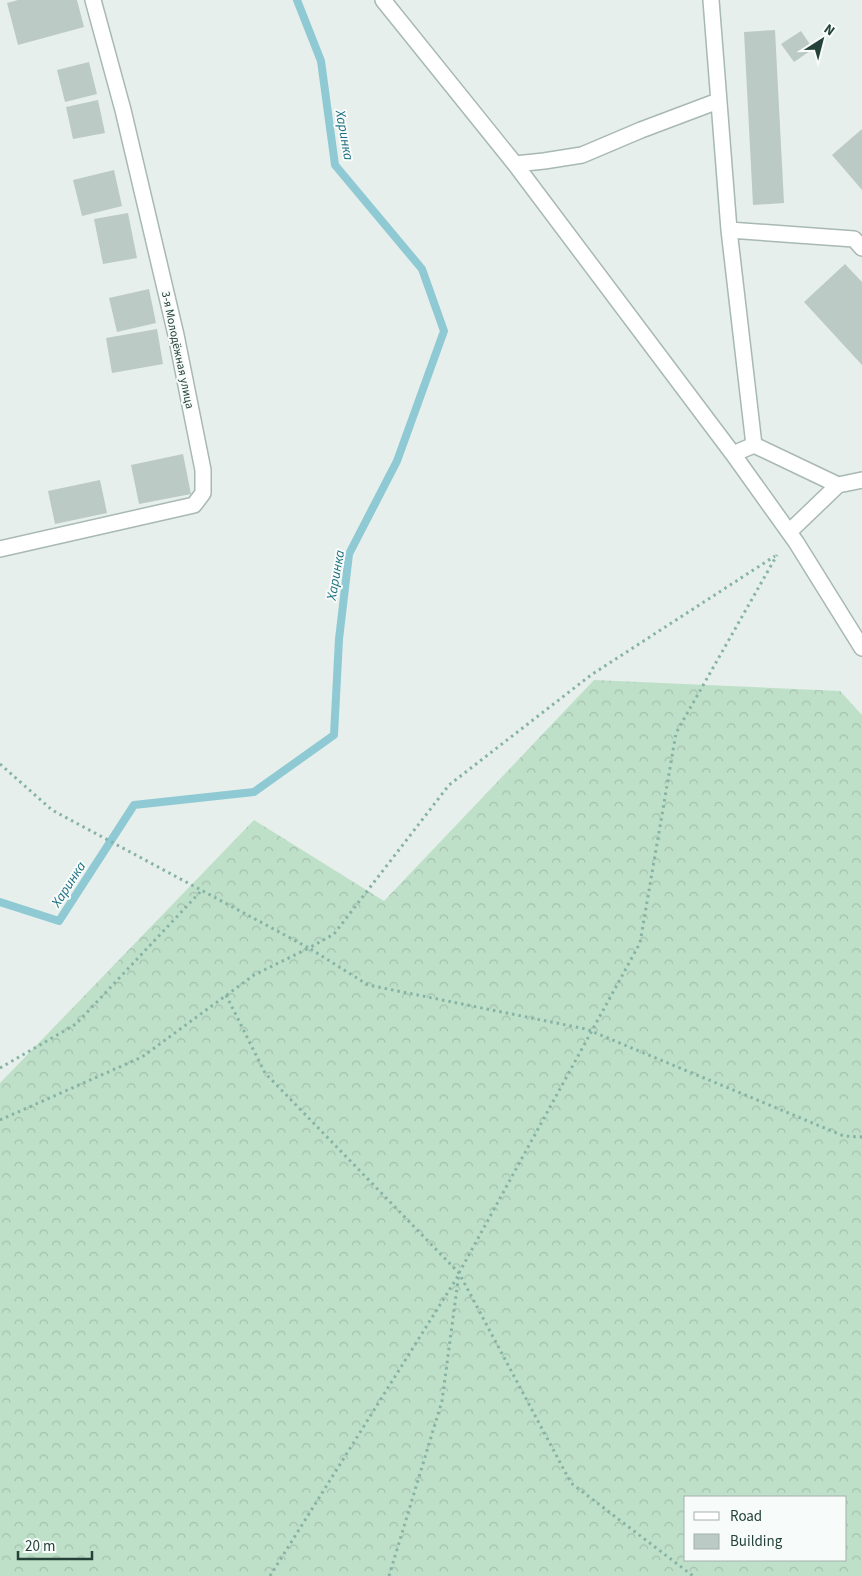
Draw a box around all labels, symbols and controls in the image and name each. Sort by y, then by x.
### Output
north arrow [797,15,847,65]
text: N [819,19,839,41]
water label: Харинка [330,108,358,162]
street label: 3-я Молодёжная улица [157,290,198,410]
water label: Харинка [322,548,350,603]
water label: Харинка [46,857,91,912]
legend [684,1496,847,1561]
text: Road [730,1506,762,1527]
scale bar [18,1528,91,1560]
text: Building [730,1531,783,1552]
text: 20 m [25,1536,55,1557]

